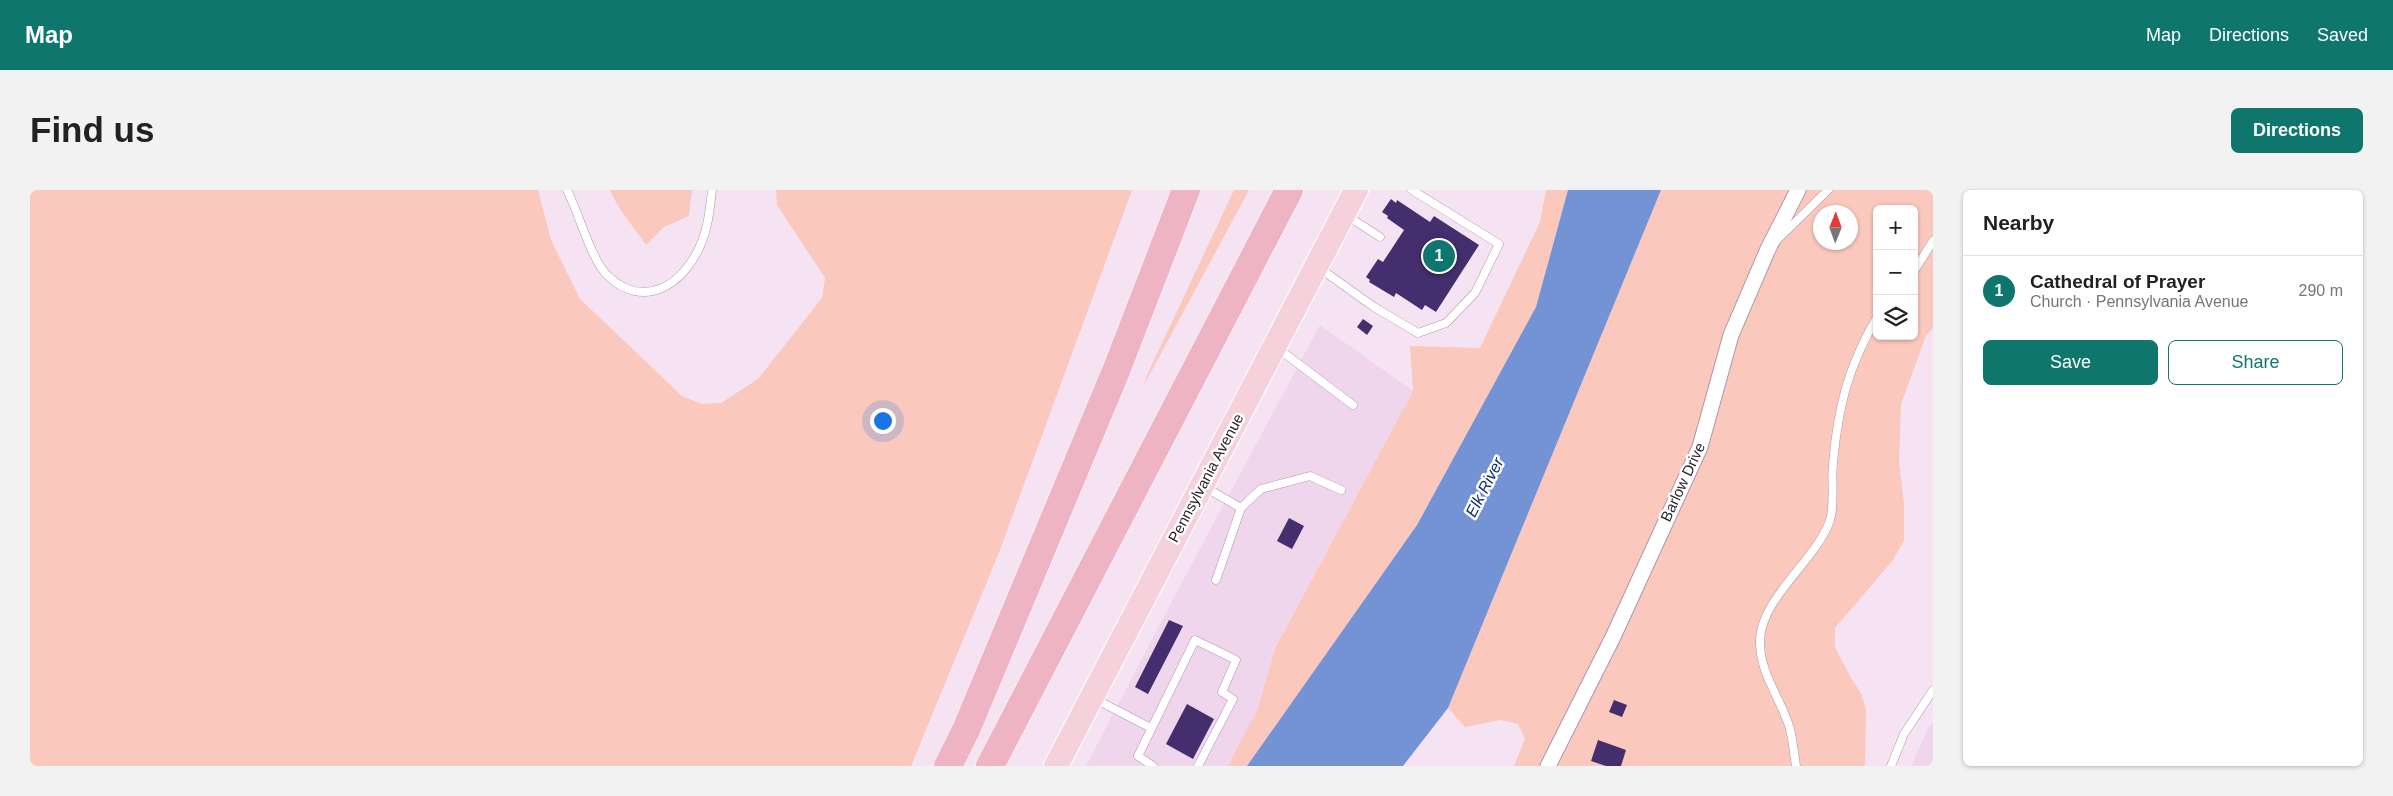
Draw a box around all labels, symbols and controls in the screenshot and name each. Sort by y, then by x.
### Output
text: Map [25,21,73,48]
text: Map [2146,25,2181,45]
text: Directions [2209,25,2289,45]
text: Saved [2317,25,2368,45]
button: Directions [2231,108,2363,153]
text: Find us [30,110,154,149]
north arrow [1813,205,1858,250]
map controls [1873,205,1918,340]
button: + [1873,205,1918,250]
text: Nearby [1983,211,2054,234]
pin: 1 [1423,237,1455,275]
button: − [1873,250,1918,295]
text: Cathedral of Prayer [2030,271,2205,292]
text: 1 [1995,282,2003,299]
text: 290 m [2299,282,2343,299]
text: Church · Pennsylvania Avenue [2030,293,2249,310]
button: layers [1873,295,1918,340]
button: Save [1983,340,2158,385]
button: Share [2168,340,2343,385]
your location [870,408,896,434]
street label: Pennsylvania Avenue [1164,411,1247,545]
street label: Barlow Drive [1657,440,1708,524]
water label: Elk River [1462,454,1507,520]

